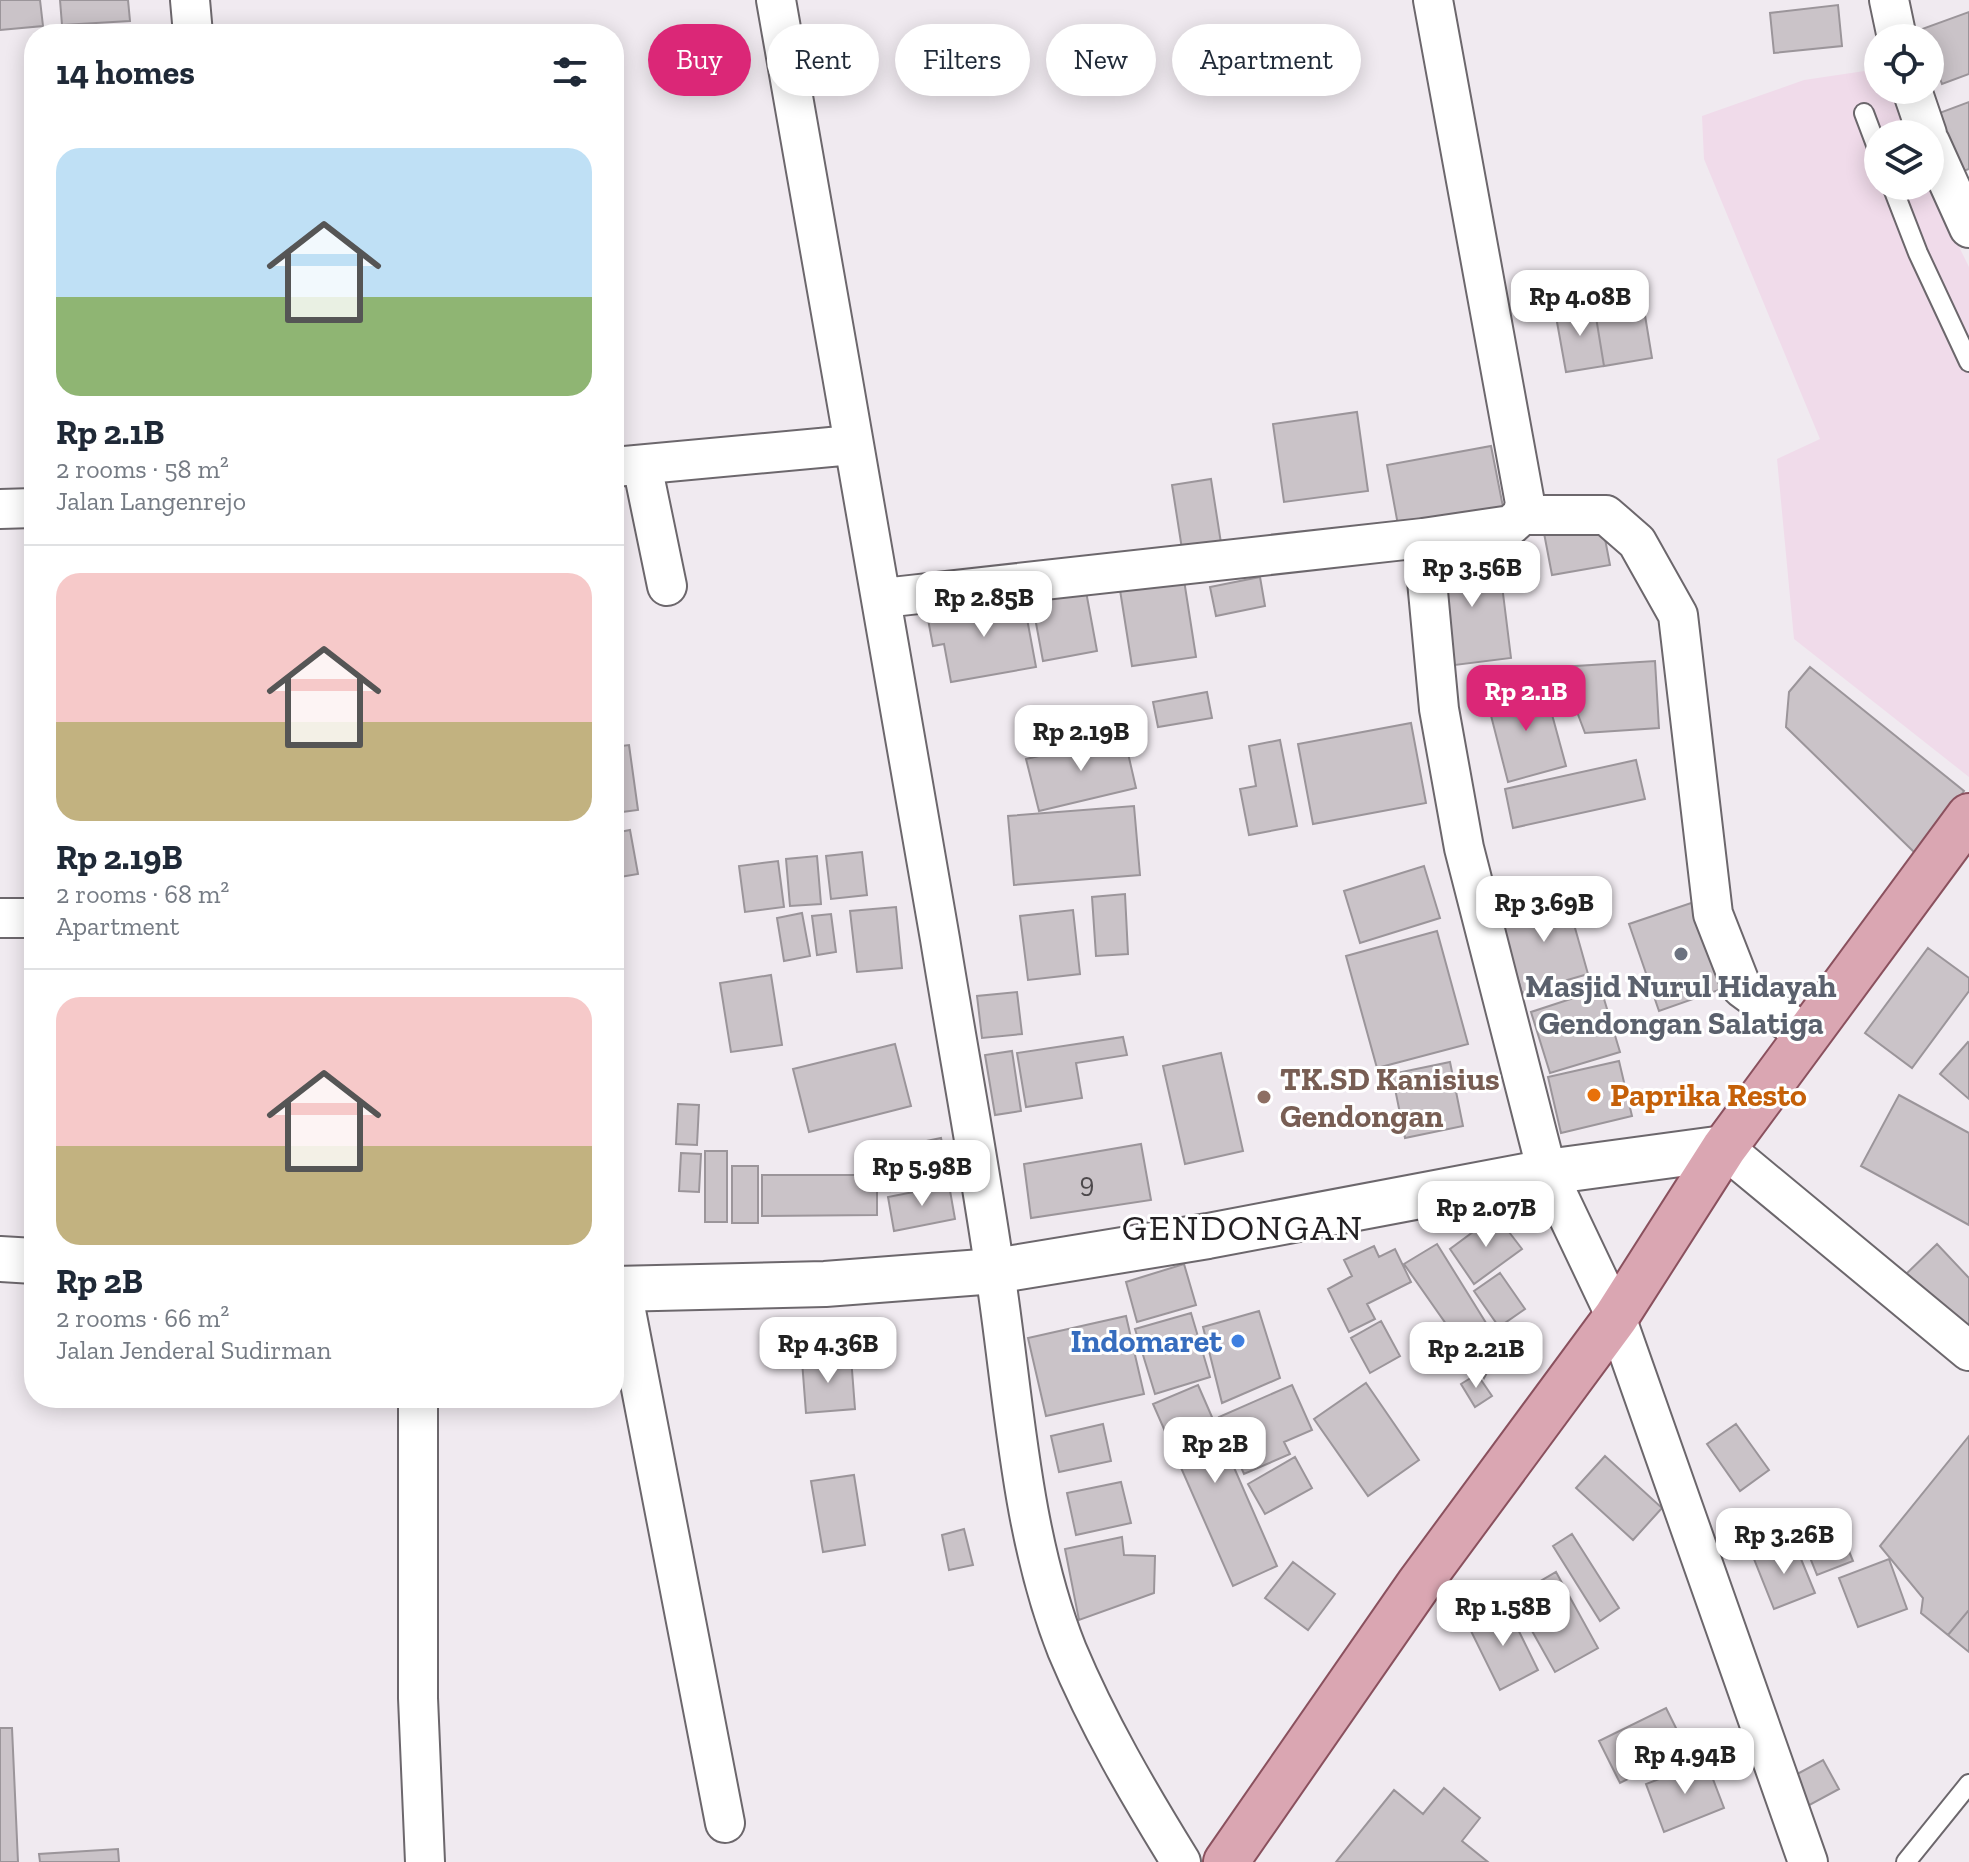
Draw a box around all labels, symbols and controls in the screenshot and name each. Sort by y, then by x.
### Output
chip: Buy [648,24,751,96]
chip: Rent [767,24,879,96]
chip: Filters [895,24,1030,96]
chip: New [1046,24,1156,96]
chip: Apartment [1172,24,1361,96]
map controls [1864,24,1944,200]
button: locate [1864,24,1944,104]
icon: filters [548,50,592,94]
text: 14 homes [56,52,195,93]
button: layers [1864,120,1944,200]
icon: home [252,200,396,344]
pin: Rp 4.08B [1497,270,1663,338]
text: Rp 4.08B [1529,280,1631,312]
text: Rp 2.1B [56,412,164,453]
text: 2 rooms · 58 m² [56,453,229,485]
text: Jalan Langenrejo [56,485,246,517]
pin: Rp 3.56B [1389,541,1555,609]
text: Rp 3.56B [1422,551,1522,583]
pin: Rp 2.85B [901,571,1067,639]
text: Rp 2.85B [934,581,1034,613]
icon: home [252,625,396,769]
pin: Rp 2.1B [1452,665,1600,733]
text: Rp 2.1B [1485,675,1567,707]
pin: Rp 2.19B [998,705,1164,773]
text: Rp 2.19B [1033,715,1129,747]
text: Rp 2.19B [56,837,183,878]
pin: Rp 3.69B [1461,876,1627,944]
text: 2 rooms · 68 m² [56,878,229,910]
text: Rp 3.69B [1494,886,1594,918]
text: Apartment [56,910,179,942]
marker: Masjid Nurul Hidayah Gendongan Salatiga [1672,945,1690,963]
place label: Masjid Nurul Hidayah Gendongan Salatiga [1525,967,1837,1042]
icon: home [252,1049,396,1193]
place label: TK.SD Kanisius Gendongan [1280,1060,1500,1135]
place label: Paprika Resto [1610,1076,1807,1114]
marker: Paprika Resto [1585,1086,1603,1104]
marker: TK.SD Kanisius Gendongan [1255,1088,1273,1106]
pin: Rp 5.98B [839,1140,1005,1208]
text: Rp 5.98B [872,1150,972,1182]
house number: 9 [1080,1166,1094,1199]
pin: Rp 2.07B [1403,1181,1569,1249]
text: Rp 2.07B [1436,1191,1536,1223]
district label: GENDONGAN [1122,1206,1364,1249]
text: Rp 2B [56,1261,143,1302]
text: 2 rooms · 66 m² [56,1302,229,1334]
pin: Rp 4.36B [745,1317,911,1385]
place label: Indomaret [1070,1322,1222,1360]
pin: Rp 2.21B [1393,1322,1559,1390]
text: Rp 4.36B [777,1327,879,1359]
marker: Indomaret [1229,1332,1247,1350]
text: Rp 2.21B [1428,1332,1524,1364]
text: Jalan Jenderal Sudirman [56,1334,331,1366]
pin: Rp 2B [1159,1417,1271,1485]
text: Rp 2B [1182,1427,1248,1459]
pin: Rp 3.26B [1701,1508,1867,1576]
text: Rp 3.26B [1734,1518,1834,1550]
pin: Rp 1.58B [1420,1580,1586,1648]
text: Rp 1.58B [1455,1590,1551,1622]
pin: Rp 4.94B [1602,1728,1768,1796]
text: Rp 4.94B [1634,1738,1736,1770]

